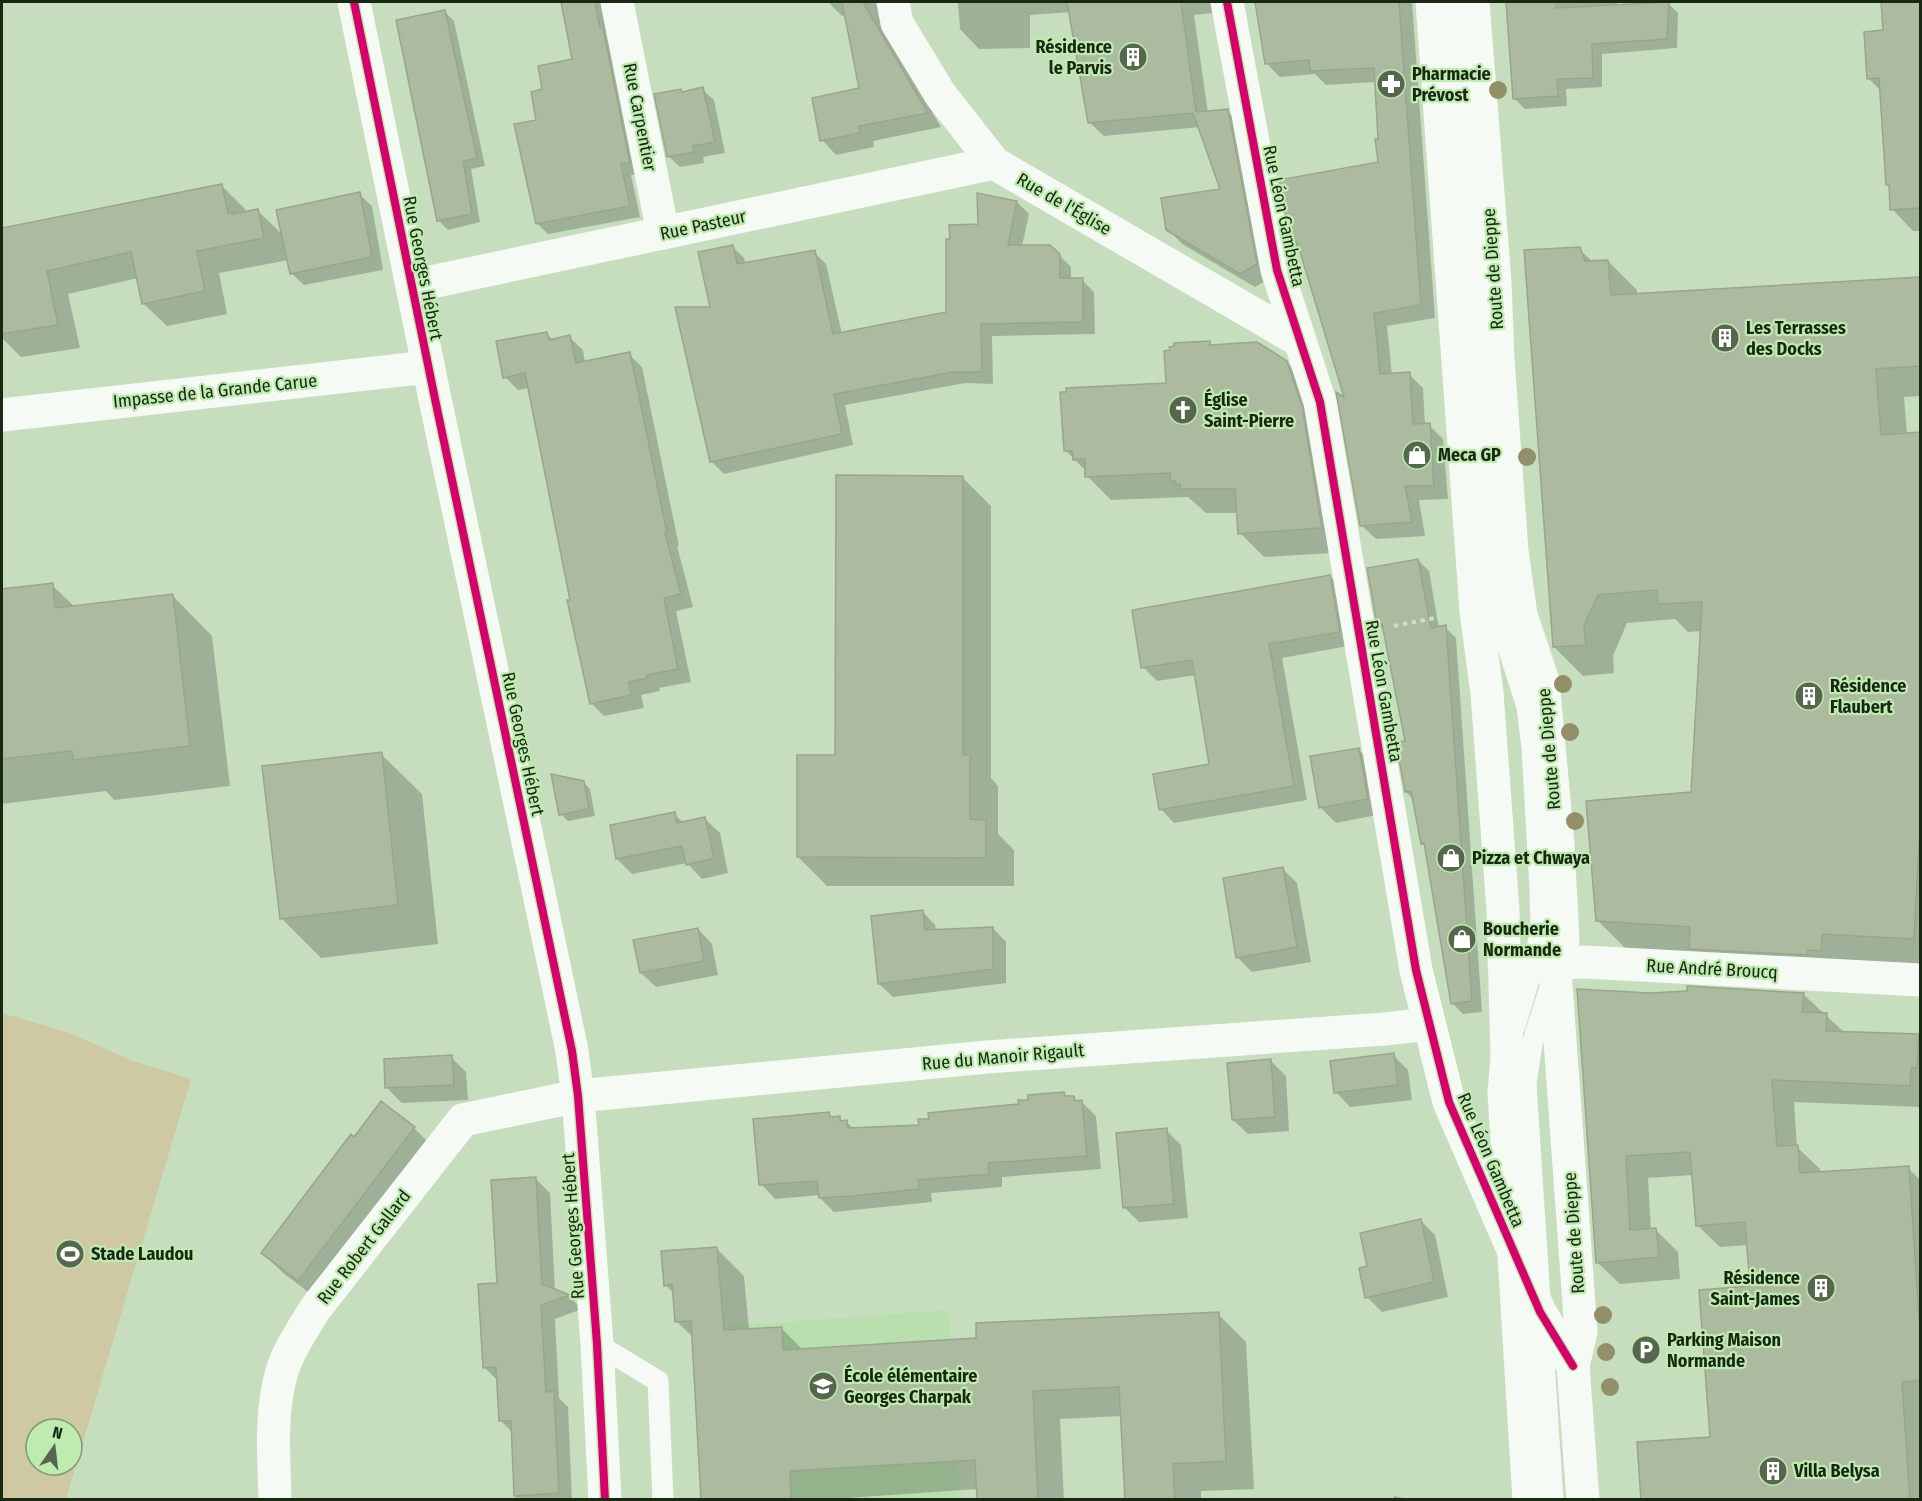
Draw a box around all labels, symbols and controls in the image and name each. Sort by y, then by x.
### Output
place label: Résidence le Parvis [1036,36,1112,79]
building icon: Résidence le Parvis [1117,41,1149,73]
street label: Rue Carpentier [619,61,661,174]
place label: Pharmacie Prévost [1412,63,1491,106]
pharmacy icon: Pharmacie Prévost [1375,68,1407,100]
street label: Rue Léon Gambetta [1258,143,1310,289]
street label: Rue de l'Église [1013,167,1116,240]
street label: Rue Georges Hébert [398,194,448,342]
street label: Rue Pasteur [658,205,749,245]
street label: Route de Dieppe [1478,207,1508,331]
place label: Les Terrasses des Docks [1746,317,1846,360]
building icon: Les Terrasses des Docks [1709,322,1741,354]
street label: Impasse de la Grande Carue [112,369,318,413]
place label: Église Saint-Pierre [1204,388,1294,432]
church icon: Église Saint-Pierre [1167,394,1199,426]
shop icon: Meca GP [1401,439,1433,471]
place label: Meca GP [1438,444,1501,466]
street label: Rue Léon Gambetta [1361,618,1407,764]
street label: Rue Georges Hébert [497,670,549,818]
place label: Résidence Flaubert [1830,675,1907,718]
building icon: Résidence Flaubert [1793,680,1825,712]
street label: Route de Dieppe [1533,687,1565,811]
shop icon: Pizza et Chwaya [1435,842,1467,874]
place label: Pizza et Chwaya [1472,847,1590,869]
place label: Boucherie Normande [1483,918,1561,961]
shop icon: Boucherie Normande [1446,923,1478,955]
street label: Rue André Broucq [1646,955,1778,983]
street label: Rue du Manoir Rigault [921,1039,1085,1075]
street label: Rue Léon Gambetta [1453,1089,1529,1231]
street label: Rue Georges Hébert [557,1152,589,1300]
street label: Route de Dieppe [1559,1171,1589,1295]
street label: Rue Robert Gallard [313,1186,415,1308]
sports icon: Stade Laudou [54,1238,86,1270]
place label: Stade Laudou [91,1243,193,1265]
place label: Résidence Saint-James [1711,1267,1800,1310]
building icon: Résidence Saint-James [1805,1272,1837,1304]
place label: Parking Maison Normande [1667,1329,1781,1372]
parking icon: Parking Maison Normande [1630,1334,1662,1366]
place label: École élémentaire Georges Charpak [844,1364,977,1408]
school or university icon: École élémentaire Georges Charpak [807,1370,839,1402]
north arrow [24,1417,84,1477]
text: N [51,1423,64,1443]
building icon: Villa Belysa [1757,1455,1789,1487]
place label: Villa Belysa [1793,1460,1880,1482]

